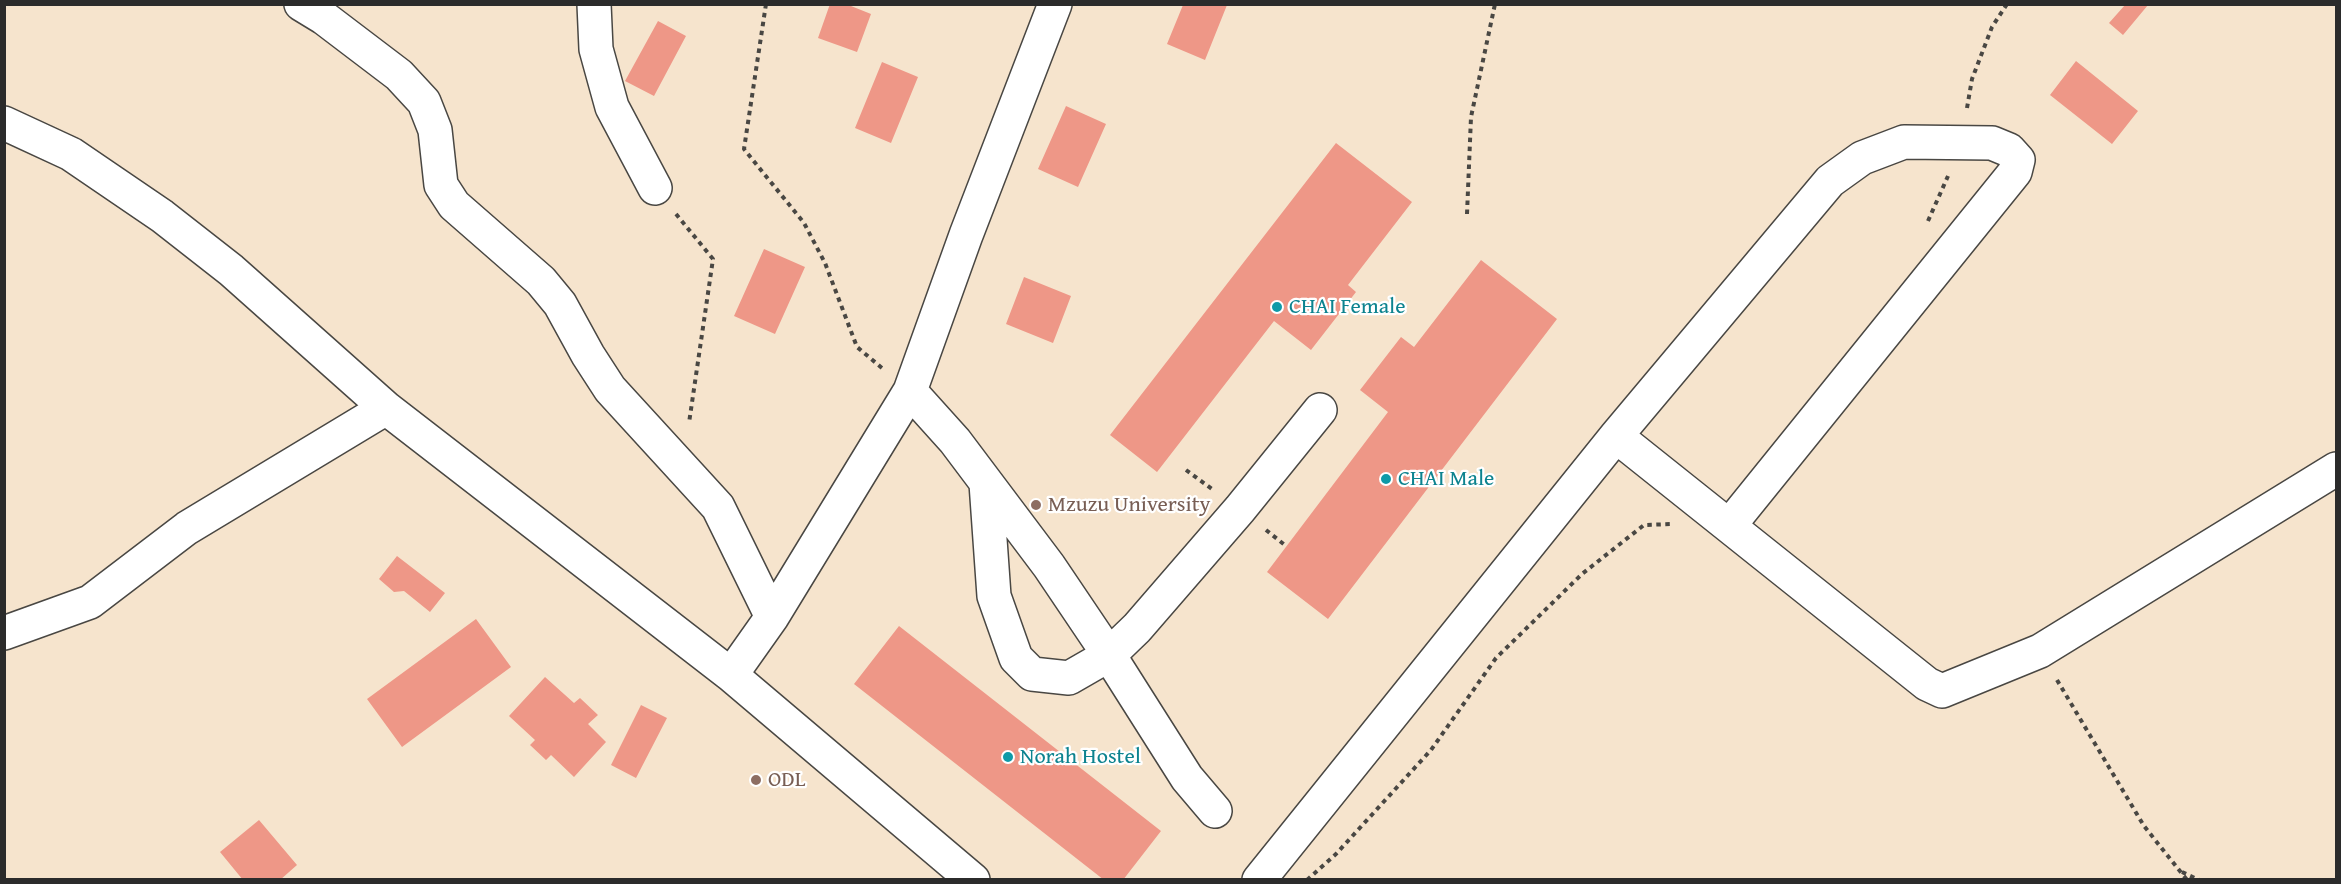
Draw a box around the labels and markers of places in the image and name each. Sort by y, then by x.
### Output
place label: CHAI Female [1289,294,1406,320]
marker: CHAI Female [1270,300,1284,314]
place label: CHAI Male [1398,466,1494,492]
marker: CHAI Male [1379,472,1393,486]
place label: Mzuzu University [1048,492,1210,518]
marker: Mzuzu University [1029,498,1043,512]
place label: Norah Hostel [1020,744,1141,770]
marker: Norah Hostel [1001,750,1015,764]
place label: ODL [768,767,805,793]
marker: ODL [749,773,763,787]

